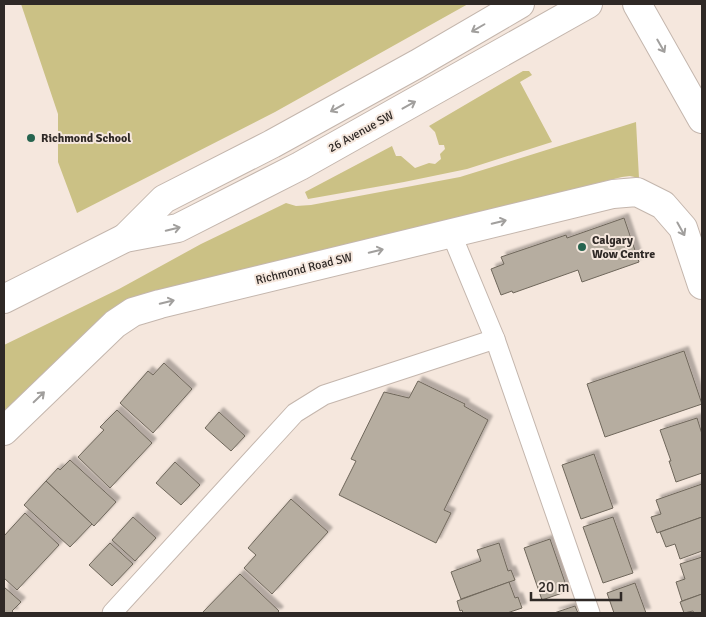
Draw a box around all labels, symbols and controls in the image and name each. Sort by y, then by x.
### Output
one-way arrow [471,24,486,34]
one-way arrow [656,39,666,54]
one-way arrow [402,100,417,110]
one-way arrow [330,104,344,114]
street label: 26 Avenue SW [326,108,396,156]
place label: Richmond School [41,131,131,146]
marker: Richmond School [25,132,37,144]
one-way arrow [490,217,506,226]
one-way arrow [677,222,687,236]
one-way arrow [164,224,180,233]
place label: Calgary Wow Centre [592,233,655,262]
marker: Calgary Wow Centre [576,241,588,253]
one-way arrow [367,246,383,255]
street label: Richmond Road SW [254,250,354,288]
one-way arrow [159,297,175,306]
one-way arrow [33,391,45,403]
scale bar [531,570,621,602]
text: 20 m [538,578,569,596]

